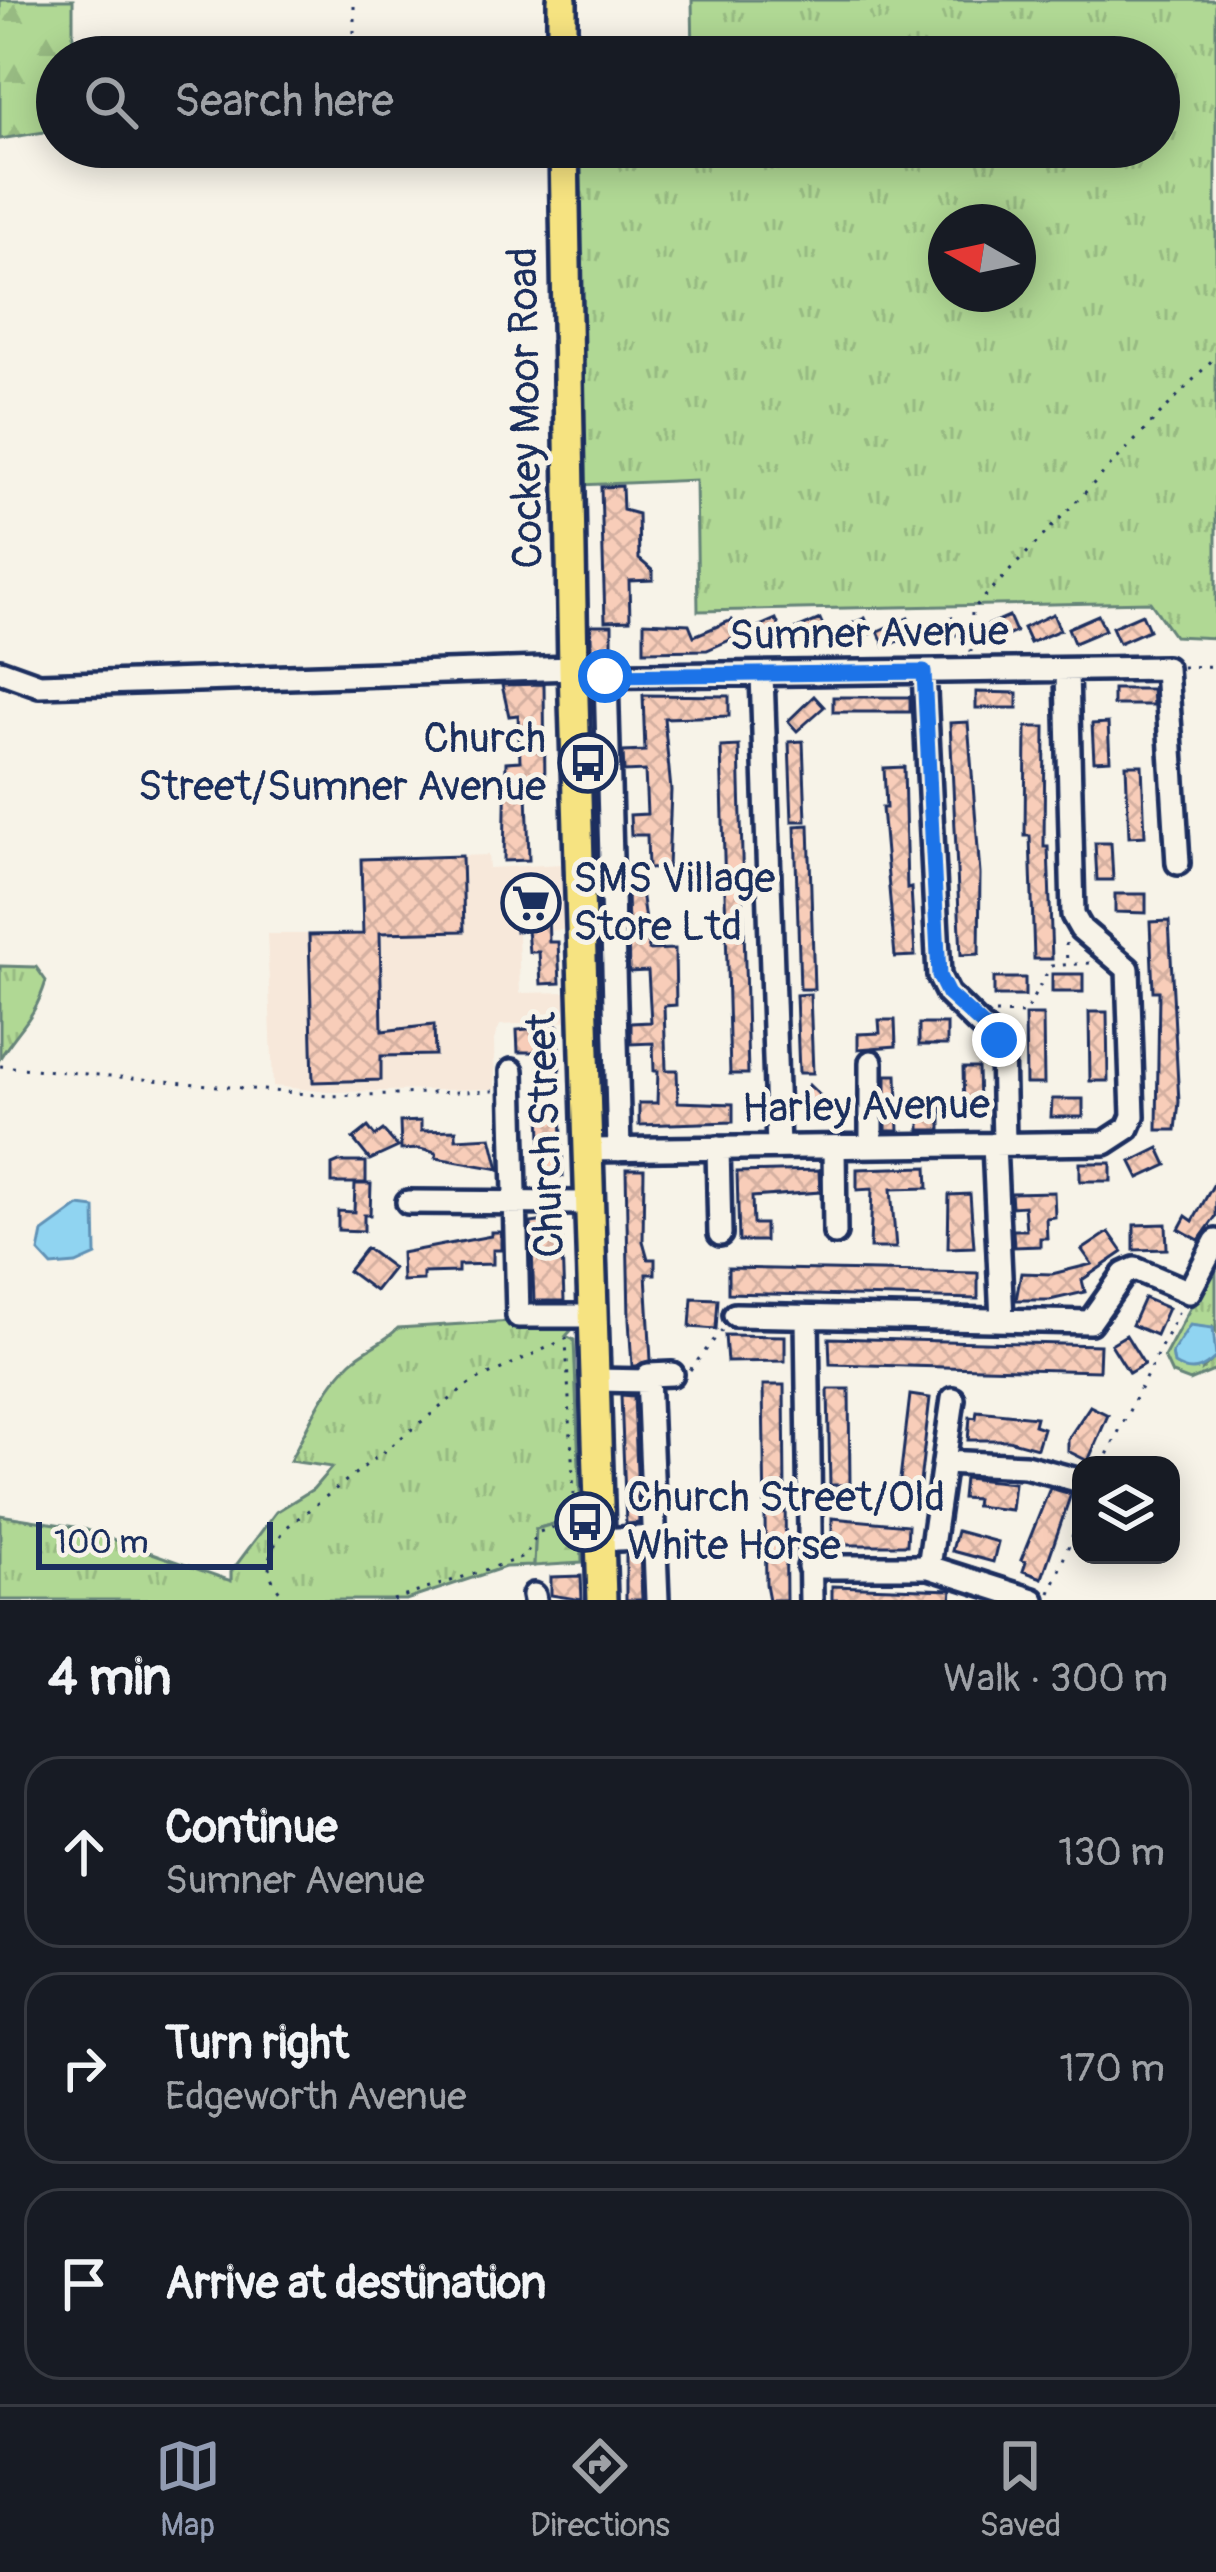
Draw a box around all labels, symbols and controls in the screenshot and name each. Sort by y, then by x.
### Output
search box [36,36,1180,168]
icon: search [78,69,144,135]
text: Search here [174,74,394,130]
north arrow [928,204,1036,312]
street label: Cockey Moor Road [497,247,555,569]
street label: Sumner Avenue [729,606,1009,662]
route start [578,649,632,703]
place label: Church Street/Sumner Avenue [138,713,546,813]
bus stop icon: Church Street/Sumner Avenue [557,732,619,794]
place label: SMS Village Store Ltd [573,853,776,953]
supermarket icon: SMS Village Store Ltd [500,872,562,934]
street label: Church Street [516,1011,576,1259]
route end [972,1013,1026,1067]
street label: Harley Avenue [742,1079,991,1135]
map controls [1072,1456,1180,1564]
button: layers [1072,1456,1180,1564]
place label: Church Street/Old White Horse [627,1472,945,1572]
bus stop icon: Church Street/Old White Horse [554,1491,616,1553]
scale bar [36,1516,273,1569]
text: 100 m [54,1522,148,1563]
text: 4 min [48,1646,171,1710]
text: Walk · 300 m [943,1654,1168,1703]
text: Continue [165,1800,338,1856]
icon: ahead [51,1819,117,1885]
text: 130 m [1058,1828,1165,1877]
text: Sumner Avenue [165,1856,424,1905]
text: Turn right [165,2016,349,2072]
icon: right [51,2035,117,2101]
text: 170 m [1059,2044,1165,2093]
text: Edgeworth Avenue [165,2072,467,2121]
icon: arrive [51,2251,117,2317]
text: Arrive at destination [165,2256,546,2312]
tab: Map [155,2433,221,2546]
tab: Directions [530,2433,670,2546]
tab: Saved [979,2433,1061,2546]

